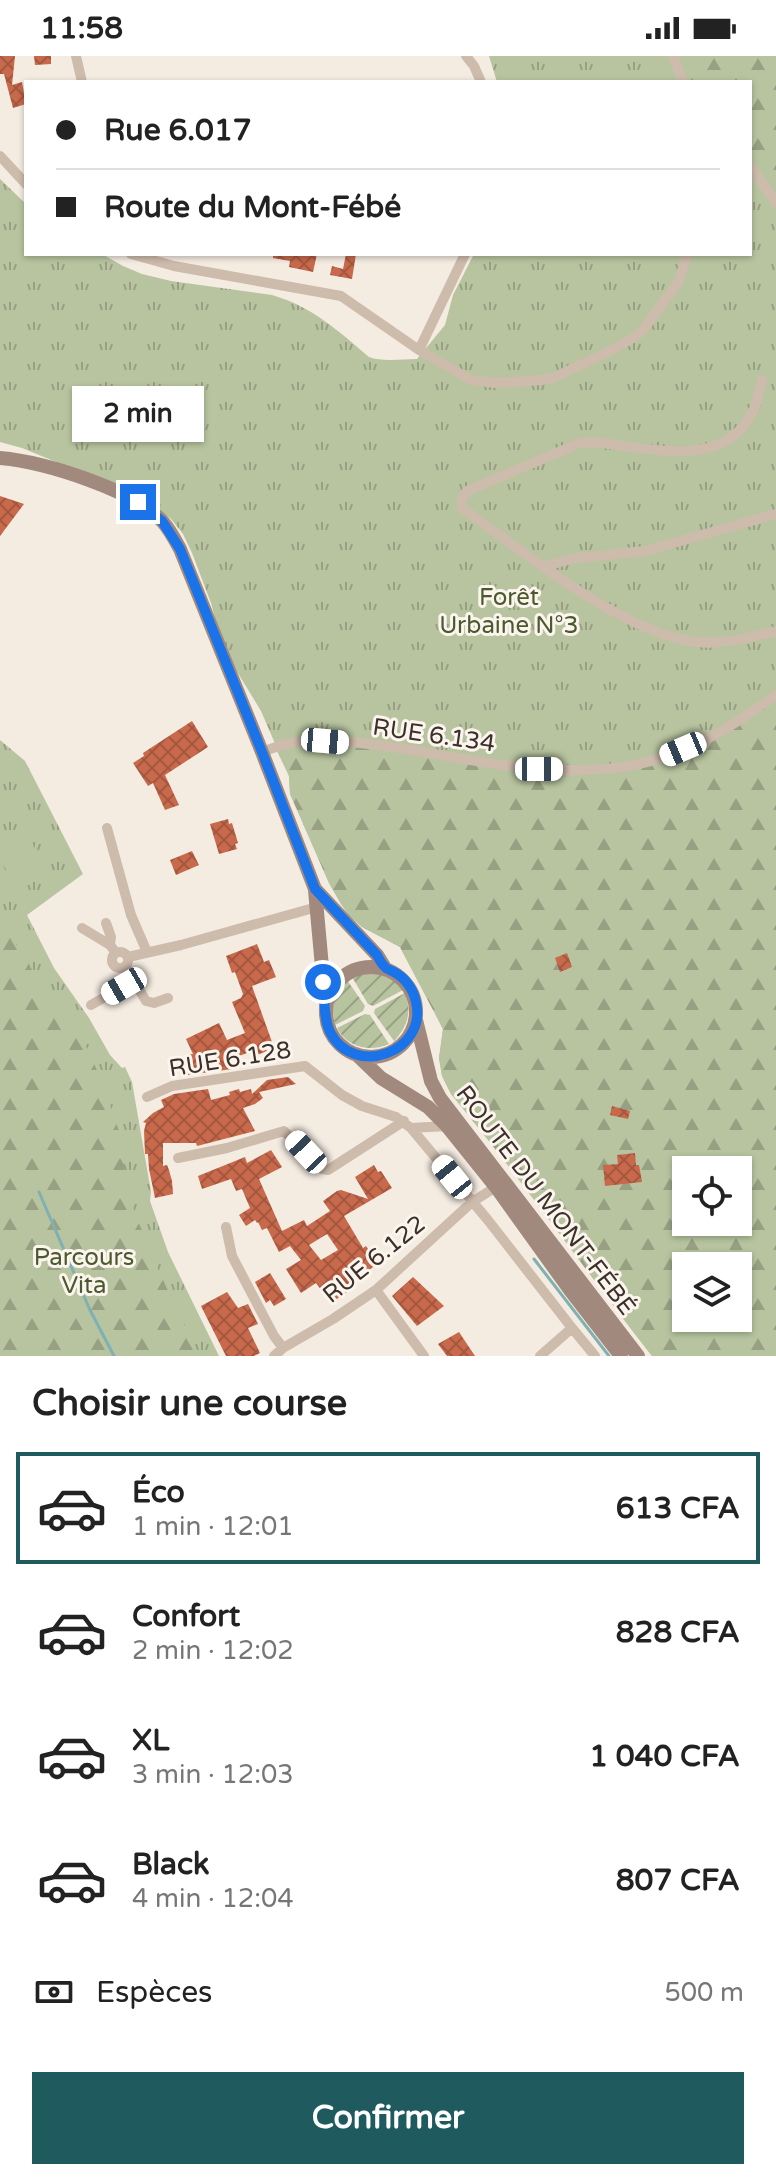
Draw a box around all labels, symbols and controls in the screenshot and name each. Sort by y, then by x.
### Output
text: 11:58 [40,10,123,47]
text: Rue 6.017 [104,112,252,149]
text: Route du Mont-Fébé [104,189,401,226]
callout: 2 min [72,386,204,442]
text: 2 min [103,398,173,429]
route end [120,484,156,520]
park label: Forêt Urbaine N°3 [439,583,579,640]
street label: RUE 6.134 [371,713,497,758]
car [300,727,350,755]
car [656,729,710,769]
car [515,757,563,781]
car [97,964,151,1008]
route start [305,964,341,1000]
street label: RUE 6.128 [167,1036,293,1083]
street label: ROUTE DU MONT-FÉBÉ [450,1079,642,1321]
car [281,1126,331,1178]
car [428,1151,476,1203]
map controls [672,1156,752,1332]
button: locate [672,1156,752,1236]
street label: RUE 6.122 [317,1209,431,1309]
park label: Parcours Vita [34,1243,134,1300]
button: layers [672,1252,752,1332]
text: Choisir une course [32,1382,347,1425]
icon: car [36,1472,108,1544]
text: Éco [132,1474,185,1511]
text: 613 CFA [616,1490,740,1527]
text: 1 min · 12:01 [132,1511,294,1542]
icon: car [36,1596,108,1668]
text: Confort [132,1598,240,1635]
text: 828 CFA [616,1614,740,1651]
text: 2 min · 12:02 [132,1635,294,1666]
icon: car [36,1720,108,1792]
text: XL [132,1722,169,1759]
text: 1 040 CFA [589,1738,740,1775]
text: 3 min · 12:03 [132,1759,294,1790]
icon: car [36,1844,108,1916]
text: Black [132,1846,209,1883]
text: 807 CFA [616,1862,740,1899]
text: 4 min · 12:04 [132,1883,294,1914]
icon: cash [32,1970,76,2014]
text: Espèces [96,1974,213,2011]
text: 500 m [664,1977,744,2008]
button: Confirmer [32,2072,744,2164]

